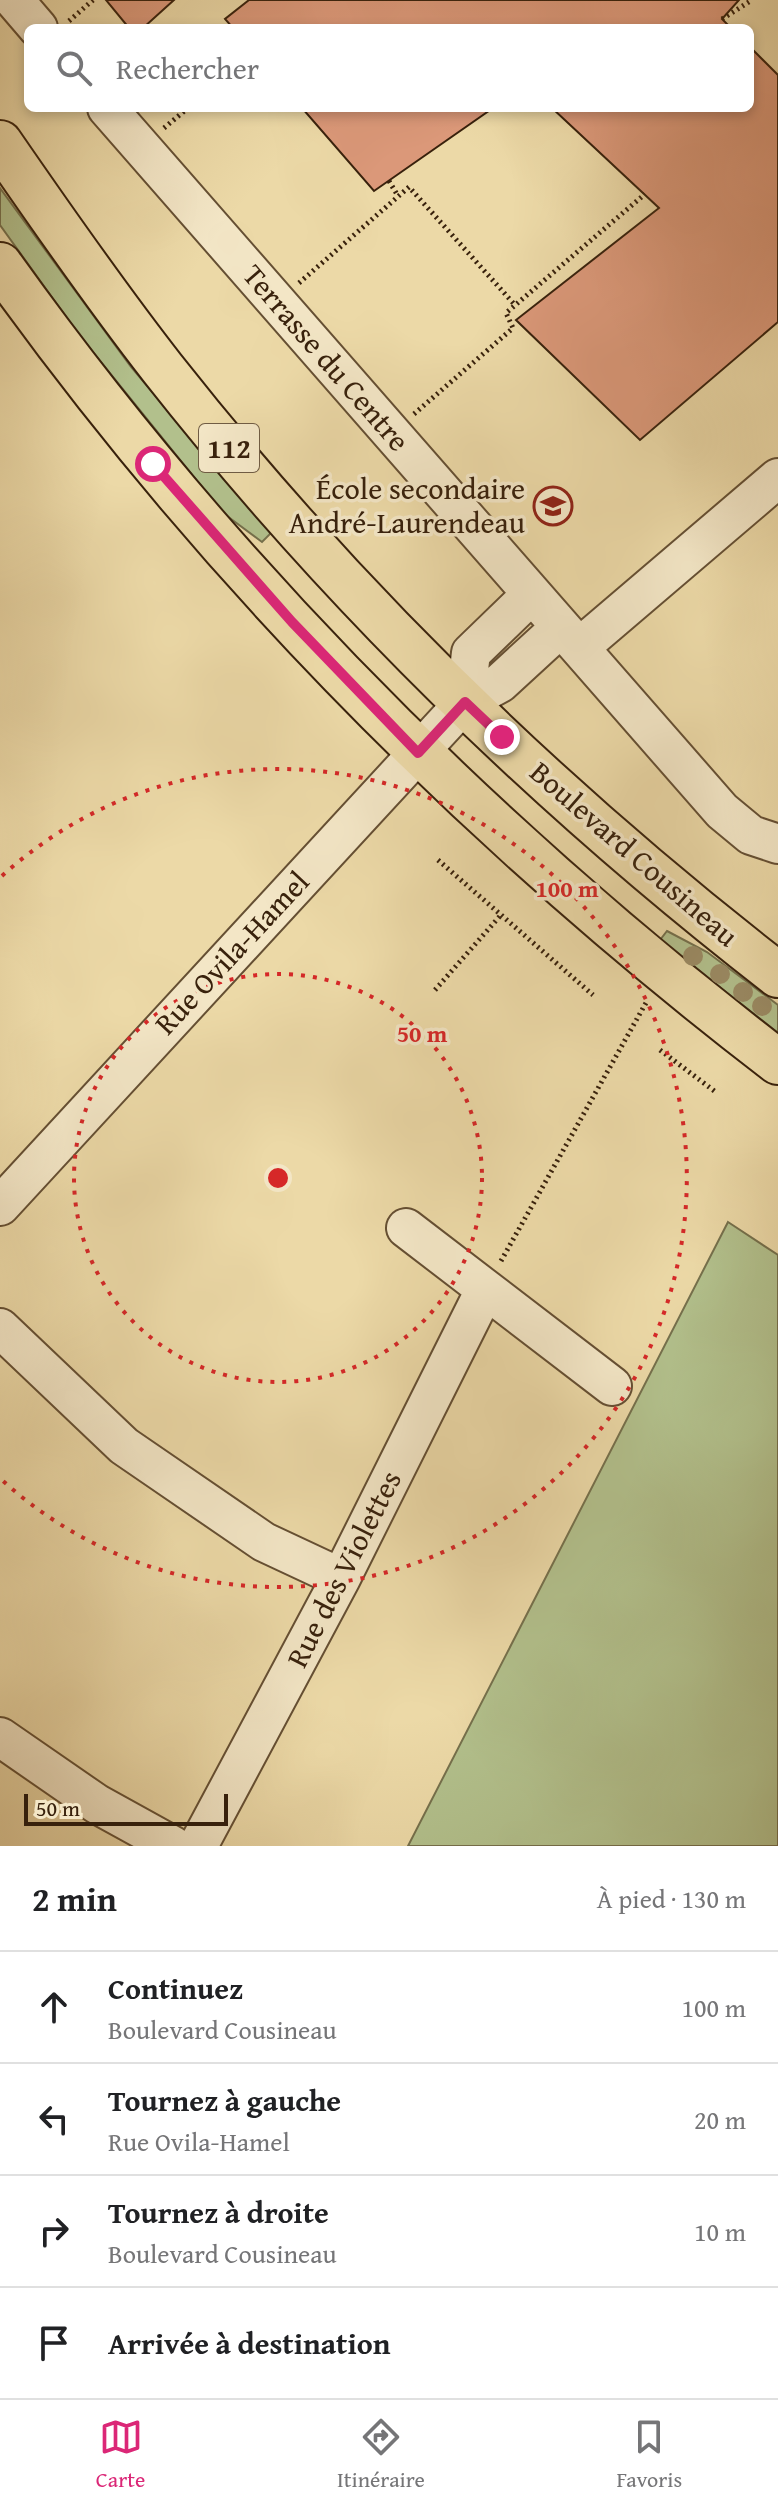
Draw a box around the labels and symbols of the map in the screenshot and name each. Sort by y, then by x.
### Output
street label: Terrasse du Centre [233,254,421,461]
road number: 112 [199,424,259,472]
route start [135,446,171,482]
place label: École secondaire André-Laurendeau [289,466,526,544]
school or university icon: École secondaire André-Laurendeau [532,485,574,527]
route end [484,719,520,755]
street label: Boulevard Cousineau [521,750,749,957]
street label: Rue Ovila-Hamel [144,861,319,1044]
text: 100 m [535,871,599,906]
text: 50 m [397,1016,448,1051]
centre of rings [264,1164,292,1192]
street label: Rue des Violettes [275,1462,412,1675]
scale bar [24,1790,228,1826]

